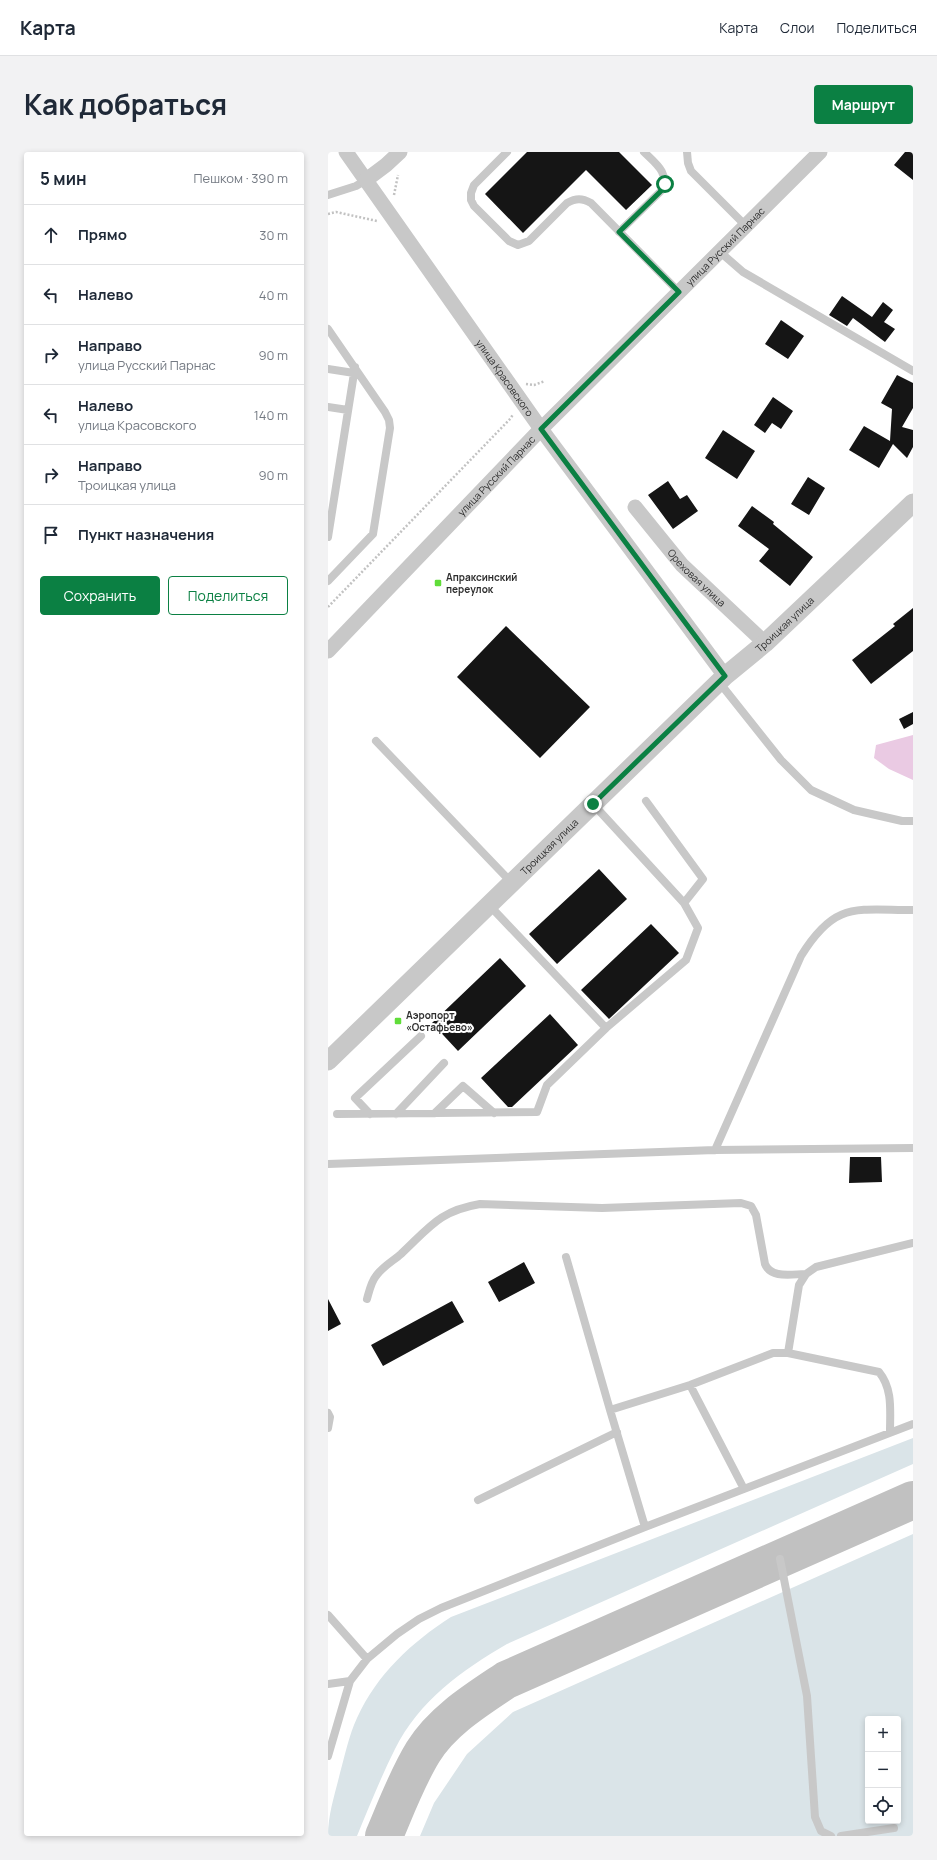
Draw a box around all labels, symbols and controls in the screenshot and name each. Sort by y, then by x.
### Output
text: Карта [20,15,76,41]
text: Карта [719,18,758,37]
text: Слои [780,18,814,37]
text: Поделиться [836,18,917,37]
text: Как добраться [24,85,227,123]
button: Маршрут [814,85,913,124]
text: 5 мин [40,167,87,190]
text: Пешком · 390 m [194,169,288,187]
route start [656,175,674,193]
street label: улица Русский Парнас [682,204,768,289]
icon: ahead [40,224,62,246]
text: Прямо [78,224,127,245]
text: 30 m [259,226,288,244]
icon: left [40,284,62,306]
text: Налево [78,284,133,305]
text: 40 m [259,286,288,304]
text: Направо [78,335,142,356]
street label: улица Красовского [473,336,537,419]
icon: right [40,344,62,366]
text: 90 m [258,346,288,364]
text: улица Русский Парнас [78,356,216,374]
text: Налево [78,395,133,416]
icon: left [40,404,62,426]
text: 140 m [254,406,288,424]
text: улица Красовского [78,416,196,434]
street label: улица Русский Парнас [454,432,538,519]
text: Направо [78,455,142,476]
icon: right [40,464,62,486]
text: 90 m [258,466,288,484]
text: Троицкая улица [78,476,176,494]
icon: arrive [40,524,62,546]
text: Пункт назначения [78,524,214,545]
street label: Ореховая улица [665,546,729,610]
place label: Апраксинский переулок [446,570,517,596]
button: Сохранить [40,576,160,615]
button: Поделиться [168,576,288,615]
marker: Апраксинский переулок [433,578,443,588]
street label: Троицкая улица [752,593,817,655]
route end [584,795,602,813]
street label: Троицкая улица [517,815,581,878]
place label: Аэропорт «Остафьево» [406,1008,473,1034]
marker: Аэропорт «Остафьево» [393,1016,403,1026]
map controls [865,1716,901,1824]
button: + [865,1716,901,1752]
button: − [865,1752,901,1788]
button: locate [865,1788,901,1824]

